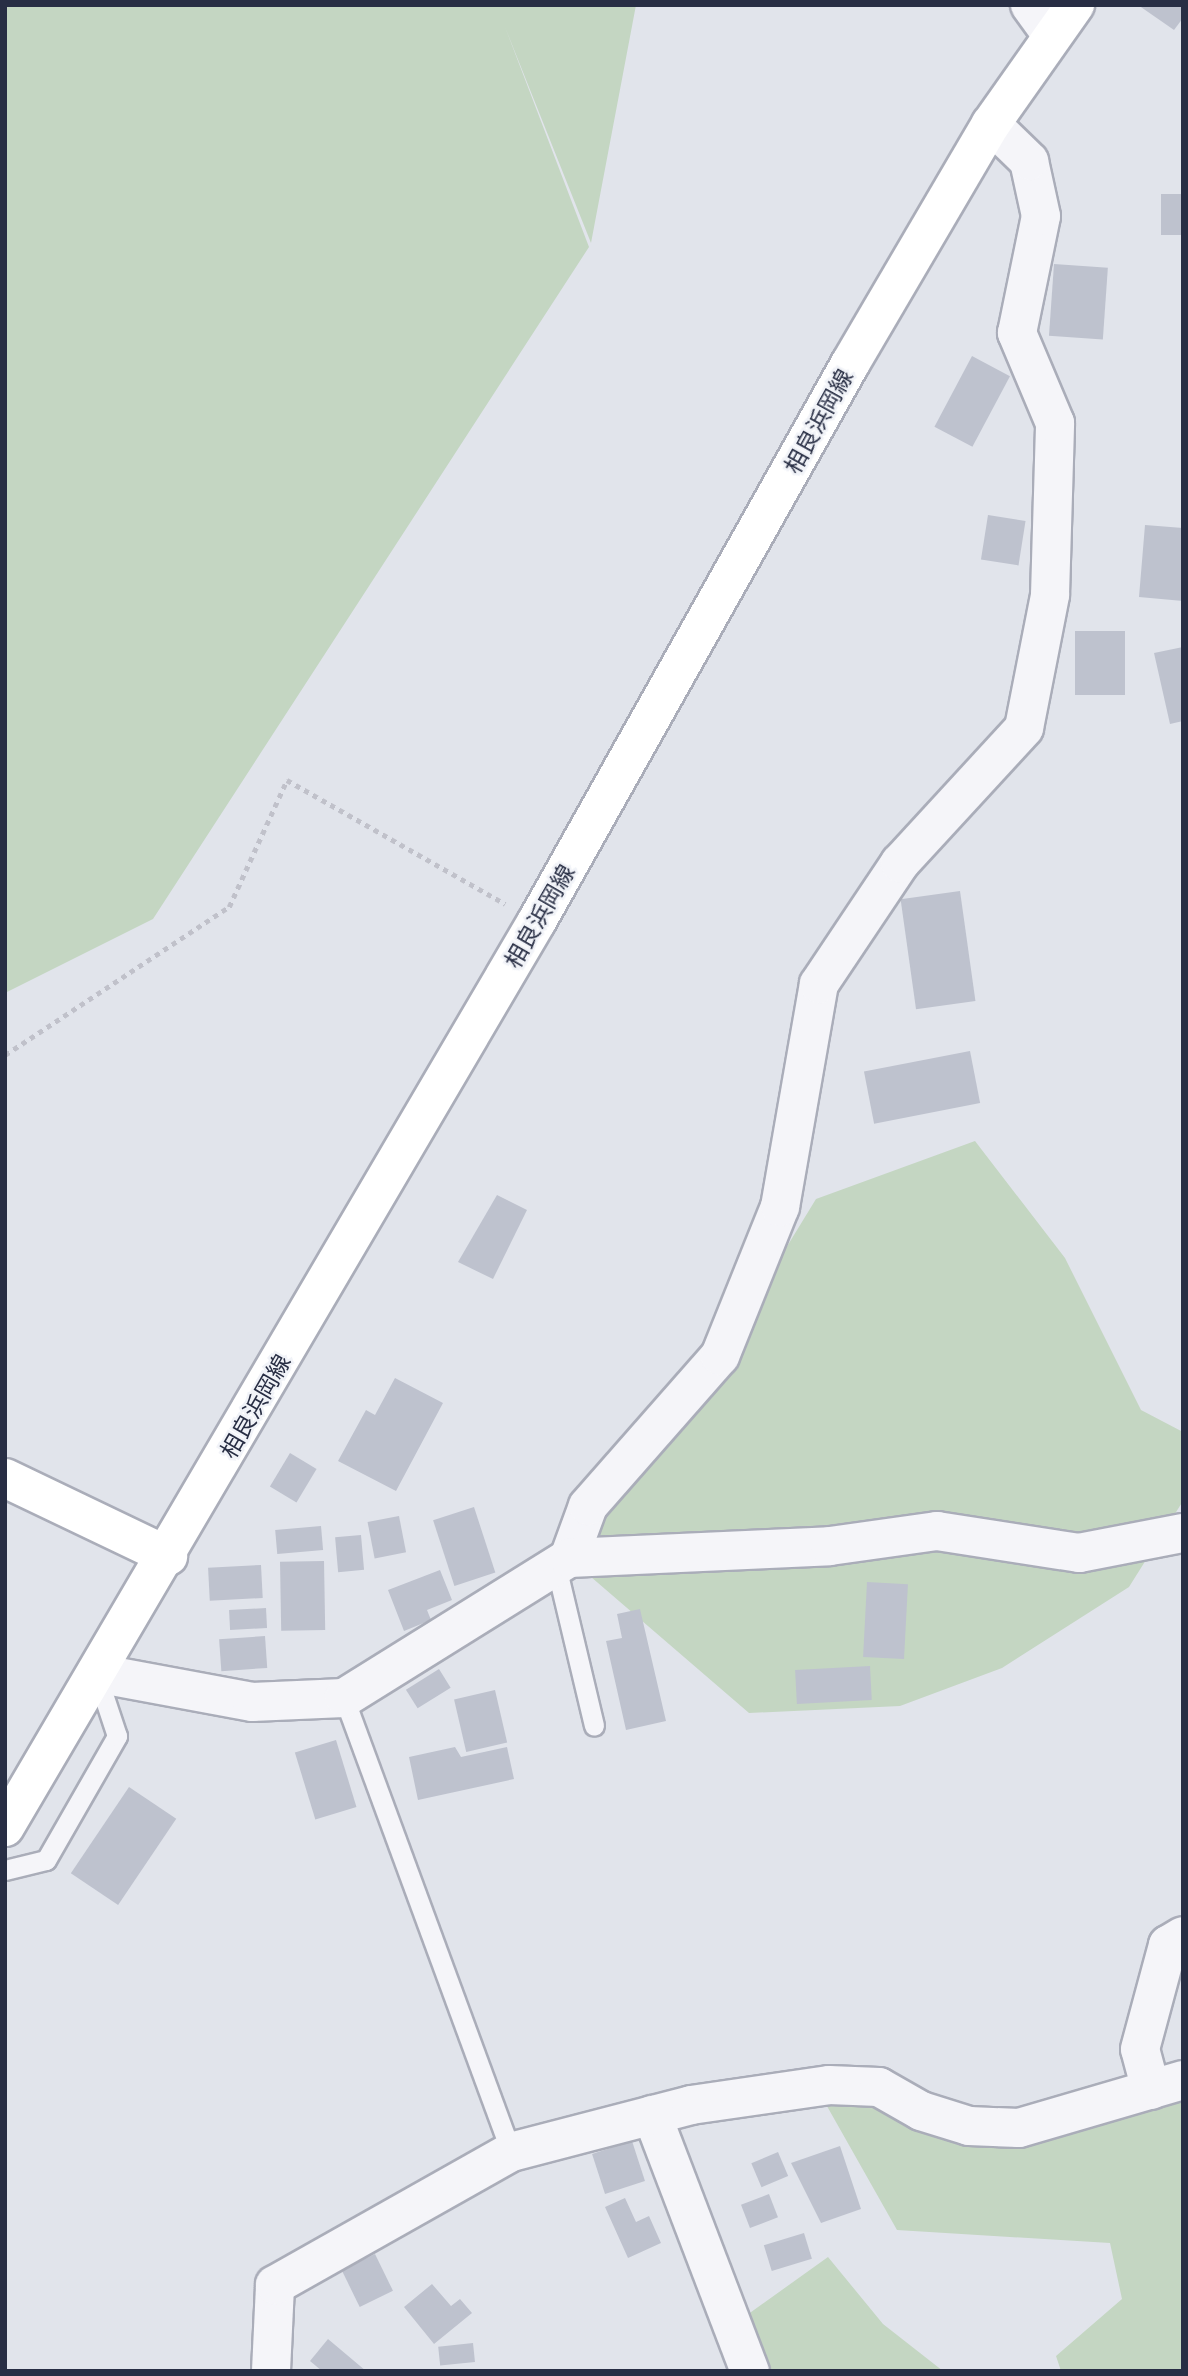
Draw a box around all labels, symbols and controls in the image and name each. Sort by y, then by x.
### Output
street label: 相良浜岡線 [778,364,858,478]
street label: 相良浜岡線 [498,859,580,973]
street label: 相良浜岡線 [214,1349,296,1463]

